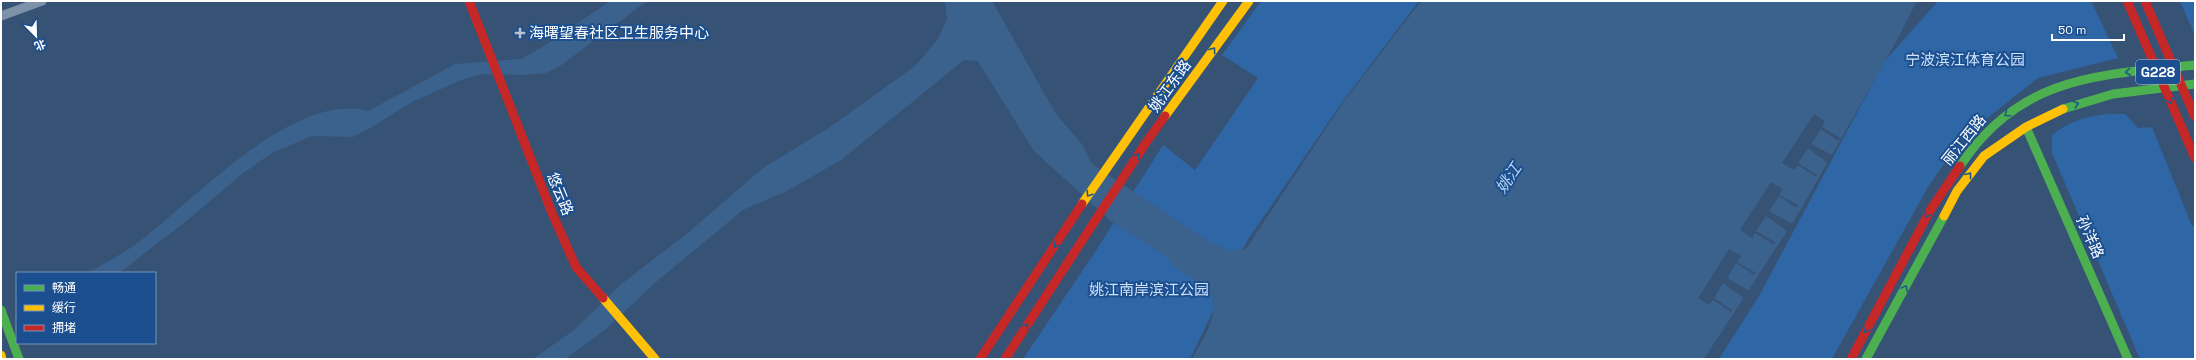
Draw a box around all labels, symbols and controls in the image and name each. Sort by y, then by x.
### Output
north arrow [16,16,56,56]
scale bar [2052,16,2124,42]
text: 50 m [2058,22,2086,38]
place label: 海曙望春社区卫生服务中心 [529,23,709,42]
marker: 海曙望春社区卫生服务中心 [514,27,526,39]
text: 北 [32,37,48,54]
one-way arrow [1208,48,1215,55]
park label: 宁波滨江体育公园 [1905,50,2025,69]
street label: 姚江东路 [1144,56,1195,116]
road number: G228 [2136,60,2180,84]
one-way arrow [2125,67,2131,76]
one-way arrow [2166,97,2174,104]
one-way arrow [2072,100,2079,109]
one-way arrow [2005,109,2012,116]
street label: 丽江西路 [1937,110,1990,169]
one-way arrow [1132,153,1140,160]
water label: 姚江 [1491,157,1527,197]
street label: 悠云路 [543,169,578,218]
one-way arrow [1964,173,1971,180]
one-way arrow [1087,190,1094,197]
one-way arrow [1925,211,1932,219]
street label: 孙洋路 [2073,212,2108,261]
one-way arrow [1053,241,1061,248]
legend [16,272,156,344]
text: 畅通 [52,280,76,296]
park label: 姚江南岸滨江公园 [1089,280,1209,299]
one-way arrow [1900,285,1907,292]
text: 缓行 [52,300,76,316]
text: 拥堵 [52,320,76,336]
one-way arrow [1021,323,1029,330]
one-way arrow [1863,326,1871,333]

